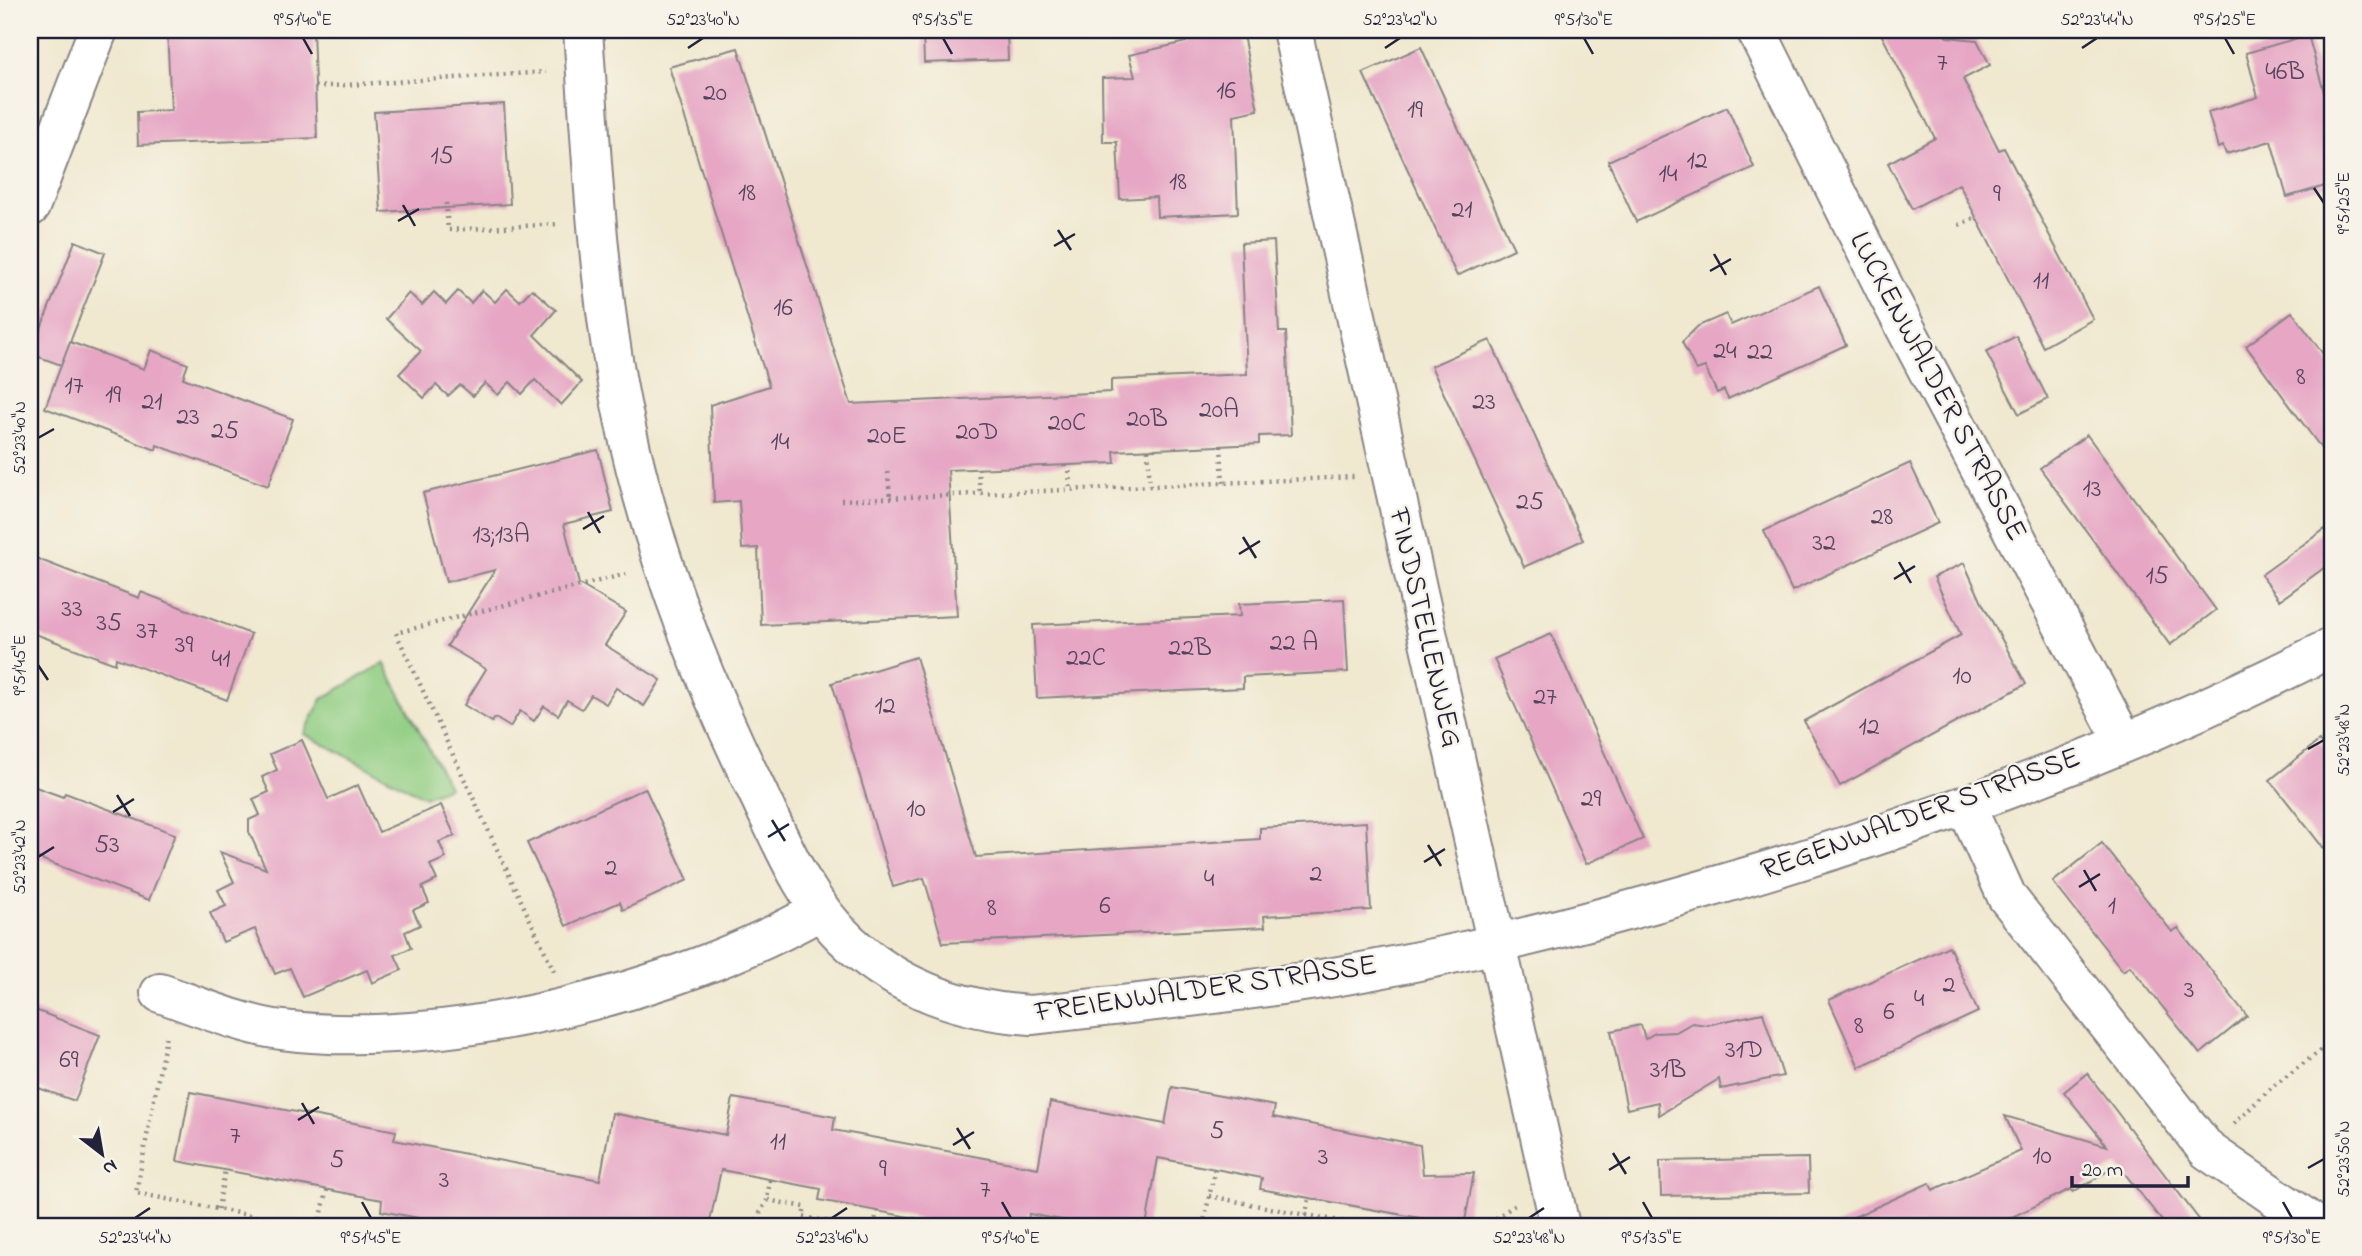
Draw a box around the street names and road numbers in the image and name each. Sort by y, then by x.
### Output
street label: LUCKENWALDER STRASSE [1837,224,2037,550]
street label: FINDSTELLENWEG [1375,503,1473,752]
street label: REGENWALDER STRASSE [1755,737,2087,893]
street label: FREIENWALDER STRASSE [1031,944,1380,1036]

